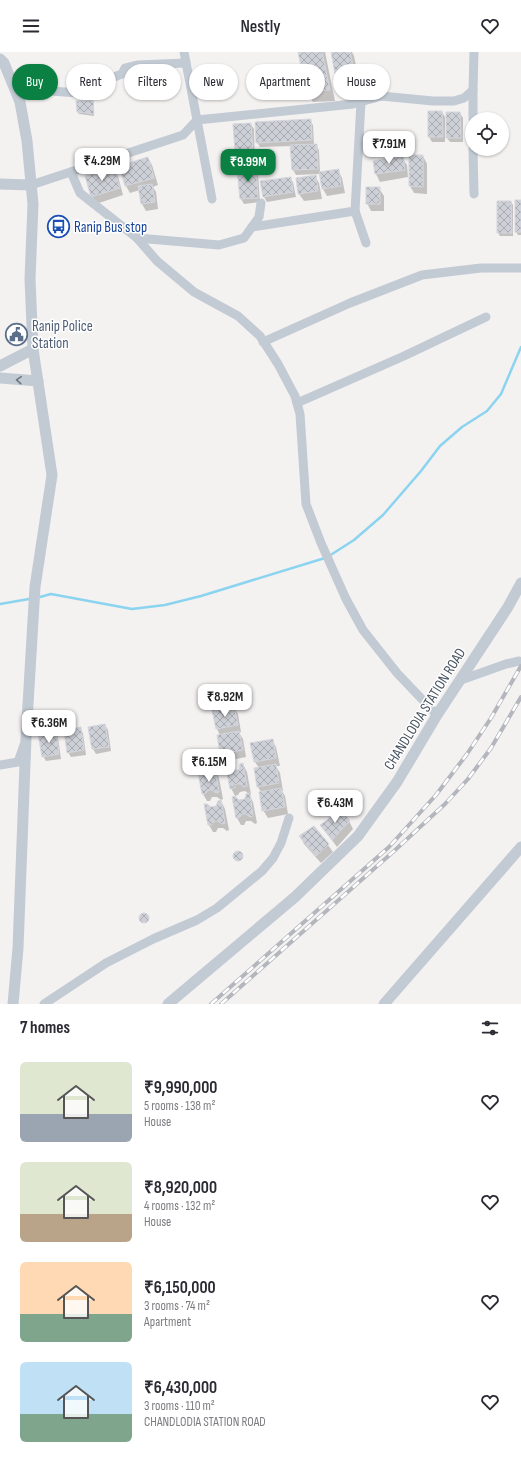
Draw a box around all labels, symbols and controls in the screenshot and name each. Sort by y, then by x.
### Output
icon: menu [20,15,42,37]
icon: heart [479,15,501,37]
text: Nestly [240,16,281,37]
chip: Buy [12,64,58,100]
chip: Rent [66,64,116,100]
chip: Filters [124,64,181,100]
chip: New [189,64,238,100]
chip: Apartment [246,64,325,100]
chip: House [333,64,390,100]
map controls [465,112,509,156]
button: locate [465,112,509,156]
pin: ₹7.91M [356,131,422,165]
text: ₹7.91M [372,136,406,152]
pin: ₹4.29M [69,148,135,182]
pin: ₹9.99M [215,149,281,183]
text: ₹4.29M [84,153,120,169]
text: ₹9.99M [230,154,266,170]
bus stop icon: Ranip Bus stop [45,214,71,240]
place label: Ranip Bus stop [74,218,147,237]
place label: Ranip Police Station [32,317,93,353]
public building icon: Ranip Police Station [3,322,29,348]
one-way arrow [16,375,22,384]
street label: CHANDLODIA STATION ROAD [380,644,470,774]
pin: ₹8.92M [192,684,258,718]
text: ₹8.92M [207,689,243,705]
pin: ₹6.36M [16,710,82,744]
text: ₹6.36M [31,715,67,731]
pin: ₹6.15M [176,749,242,783]
text: ₹6.15M [191,754,227,770]
pin: ₹6.43M [302,790,368,824]
text: ₹6.43M [317,795,353,811]
icon: filters [479,1017,501,1039]
text: 7 homes [20,1018,70,1038]
icon: home [52,1078,100,1126]
text: ₹9,990,000 [144,1078,217,1098]
icon: heart [479,1091,501,1113]
text: 5 rooms · 138 m² [144,1098,215,1114]
text: House [144,1114,171,1130]
icon: home [52,1178,100,1226]
text: ₹8,920,000 [144,1178,217,1198]
icon: heart [479,1191,501,1213]
text: 4 rooms · 132 m² [144,1198,215,1214]
text: House [144,1214,171,1230]
icon: home [52,1278,100,1326]
text: ₹6,150,000 [144,1278,216,1298]
icon: heart [479,1291,501,1313]
text: 3 rooms · 74 m² [144,1298,210,1314]
text: Apartment [144,1314,191,1330]
icon: home [52,1378,100,1426]
text: ₹6,430,000 [144,1378,217,1398]
icon: heart [479,1391,501,1413]
text: 3 rooms · 110 m² [144,1398,215,1414]
text: CHANDLODIA STATION ROAD [144,1414,266,1430]

